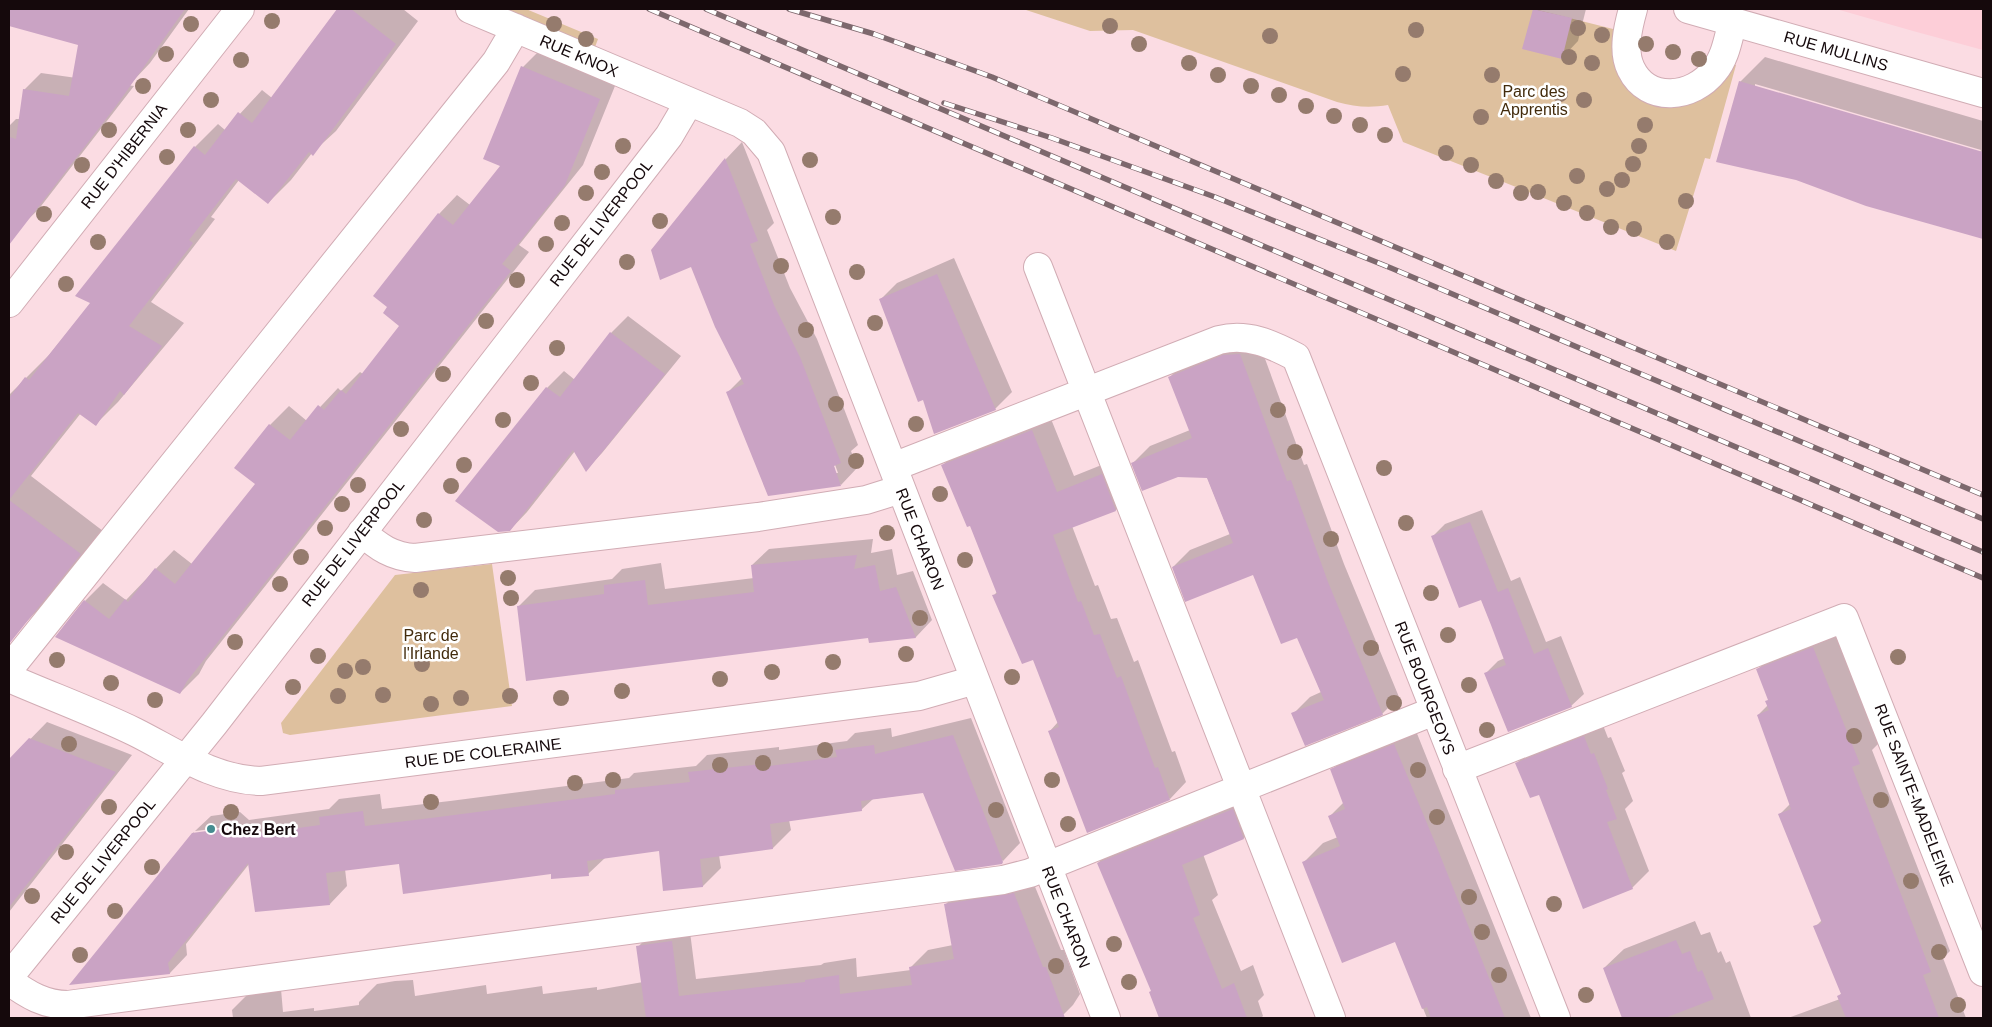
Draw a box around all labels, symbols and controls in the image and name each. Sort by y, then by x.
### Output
street label: RUE MULLINS [1782,28,1890,74]
street label: RUE KNOX [537,32,621,80]
park label: Parc des Apprentis [1500,83,1568,118]
street label: RUE D'HIBERNIA [78,100,170,212]
street label: RUE DE LIVERPOOL [546,156,656,290]
street label: RUE DE LIVERPOOL [298,476,408,610]
street label: RUE CHARON [893,486,947,592]
street label: RUE BOURGEOYS [1392,619,1458,757]
park label: Parc de l'Irlande [403,627,459,662]
street label: RUE SAINTE-MADELEINE [1871,701,1957,889]
street label: RUE DE COLERAINE [404,735,562,771]
street label: RUE DE LIVERPOOL [47,795,159,927]
place label: Chez Bert [221,821,296,838]
marker: Chez Bert [205,823,217,835]
street label: RUE CHARON [1039,864,1093,970]

